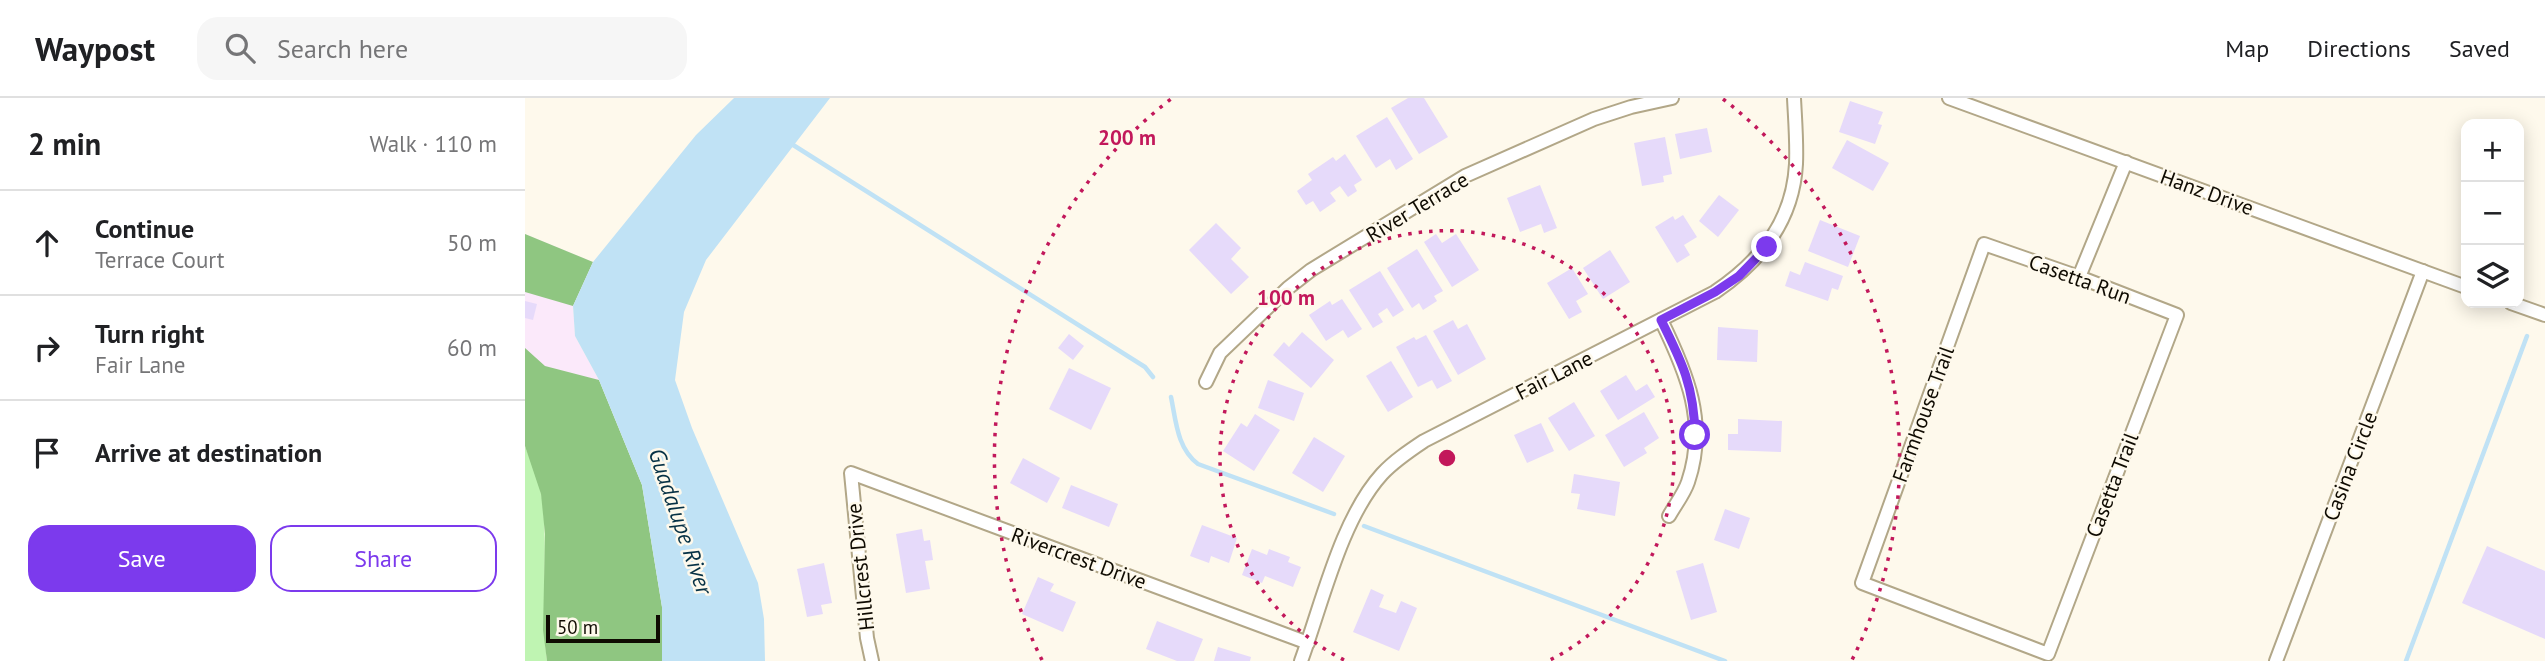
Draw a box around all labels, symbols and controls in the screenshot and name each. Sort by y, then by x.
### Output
search box [197,17,687,80]
text: Waypost [35,27,155,70]
icon: search [221,29,259,67]
text: Search here [277,32,408,65]
text: Map [2225,33,2269,64]
text: Directions [2307,33,2411,64]
text: Saved [2449,33,2510,64]
map controls [2461,119,2524,308]
button: + [2461,119,2524,182]
text: 2 min [28,124,101,163]
text: 200 m [1098,124,1156,151]
text: Walk · 110 m [370,129,497,158]
street label: Hanz Drive [2157,163,2257,221]
street label: River Terrace [1361,166,1473,248]
button: − [2461,182,2524,245]
text: Continue [95,212,194,245]
icon: ahead [28,224,66,262]
text: 50 m [447,228,497,257]
route end [1751,231,1782,262]
text: Terrace Court [95,245,225,274]
button: layers [2461,245,2524,308]
street label: Casetta Run [2025,248,2135,310]
text: 100 m [1257,284,1315,311]
text: Turn right [95,317,204,350]
icon: right [28,329,66,367]
text: 60 m [447,333,497,362]
street label: Farmhouse Trail [1886,342,1960,486]
street label: Fair Lane [1511,344,1597,406]
text: Fair Lane [95,350,186,379]
street label: Casina Circle [2317,407,2383,525]
route start [1679,419,1710,450]
street label: Casetta Trail [2080,429,2144,541]
icon: arrive [28,434,66,472]
text: Arrive at destination [95,436,322,469]
water label: Guadalupe River [642,444,720,599]
centre of rings [1435,446,1459,470]
street label: Hillcrest Drive [840,502,880,632]
street label: Rivercrest Drive [1008,521,1150,595]
button: Save [28,525,256,592]
button: Share [270,525,497,592]
scale bar [546,612,660,644]
text: 50 m [557,615,598,639]

